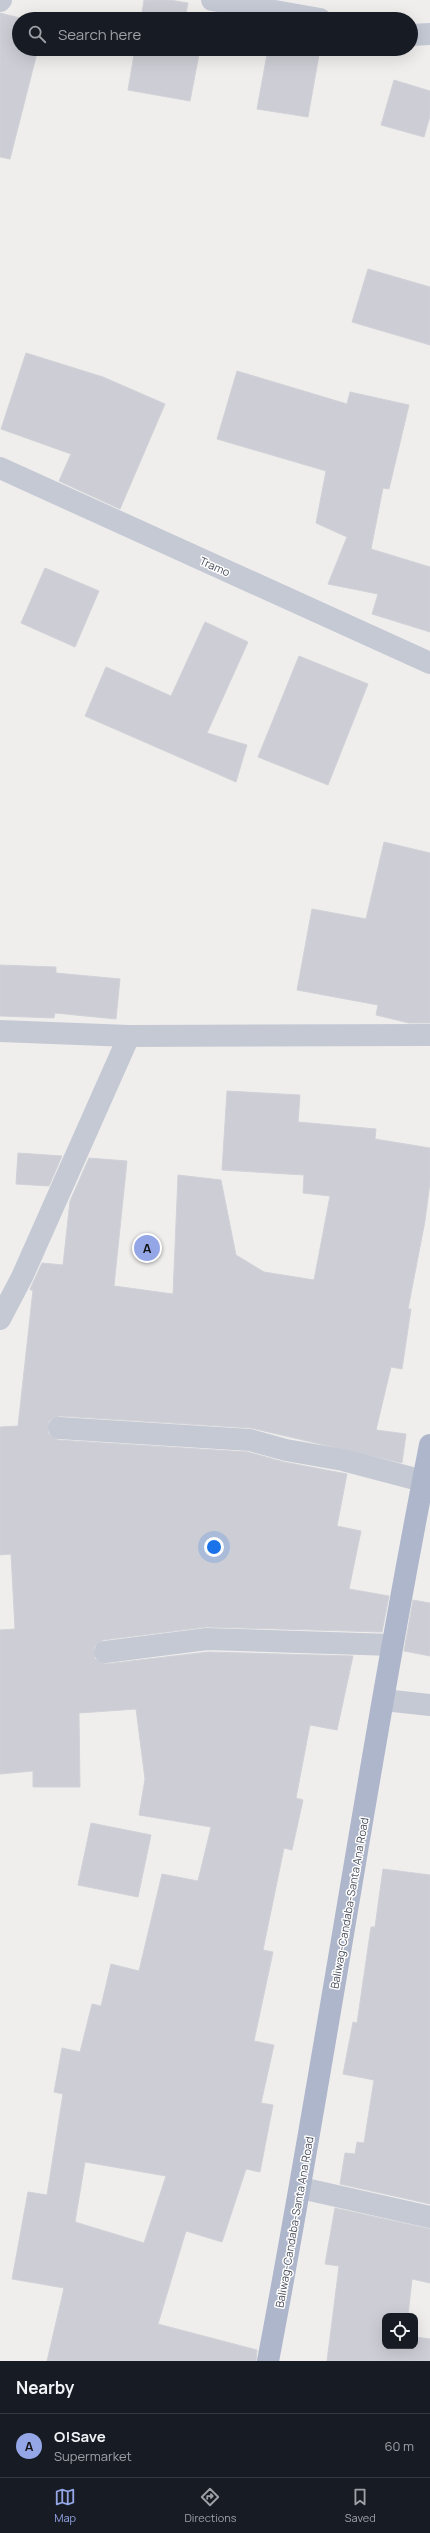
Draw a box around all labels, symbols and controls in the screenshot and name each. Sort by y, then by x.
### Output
search box [12,12,418,56]
icon: search [26,23,48,45]
text: Search here [58,24,141,45]
street label: Tramo [197,553,233,579]
pin: A [134,1233,160,1263]
your location [204,1537,224,1557]
street label: Baliwag-Candaba-Santa Ana Road [327,1816,371,1990]
street label: Baliwag-Candaba-Santa Ana Road [272,2135,316,2309]
map controls [382,2313,418,2349]
button: locate [382,2313,418,2349]
text: Nearby [16,2376,74,2399]
text: O!Save [54,2426,106,2447]
text: A [25,2437,33,2455]
text: 60 m [384,2437,414,2455]
text: Supermarket [54,2447,132,2465]
tab: Map [54,2486,76,2525]
tab: Directions [184,2486,237,2525]
tab: Saved [345,2486,376,2525]

